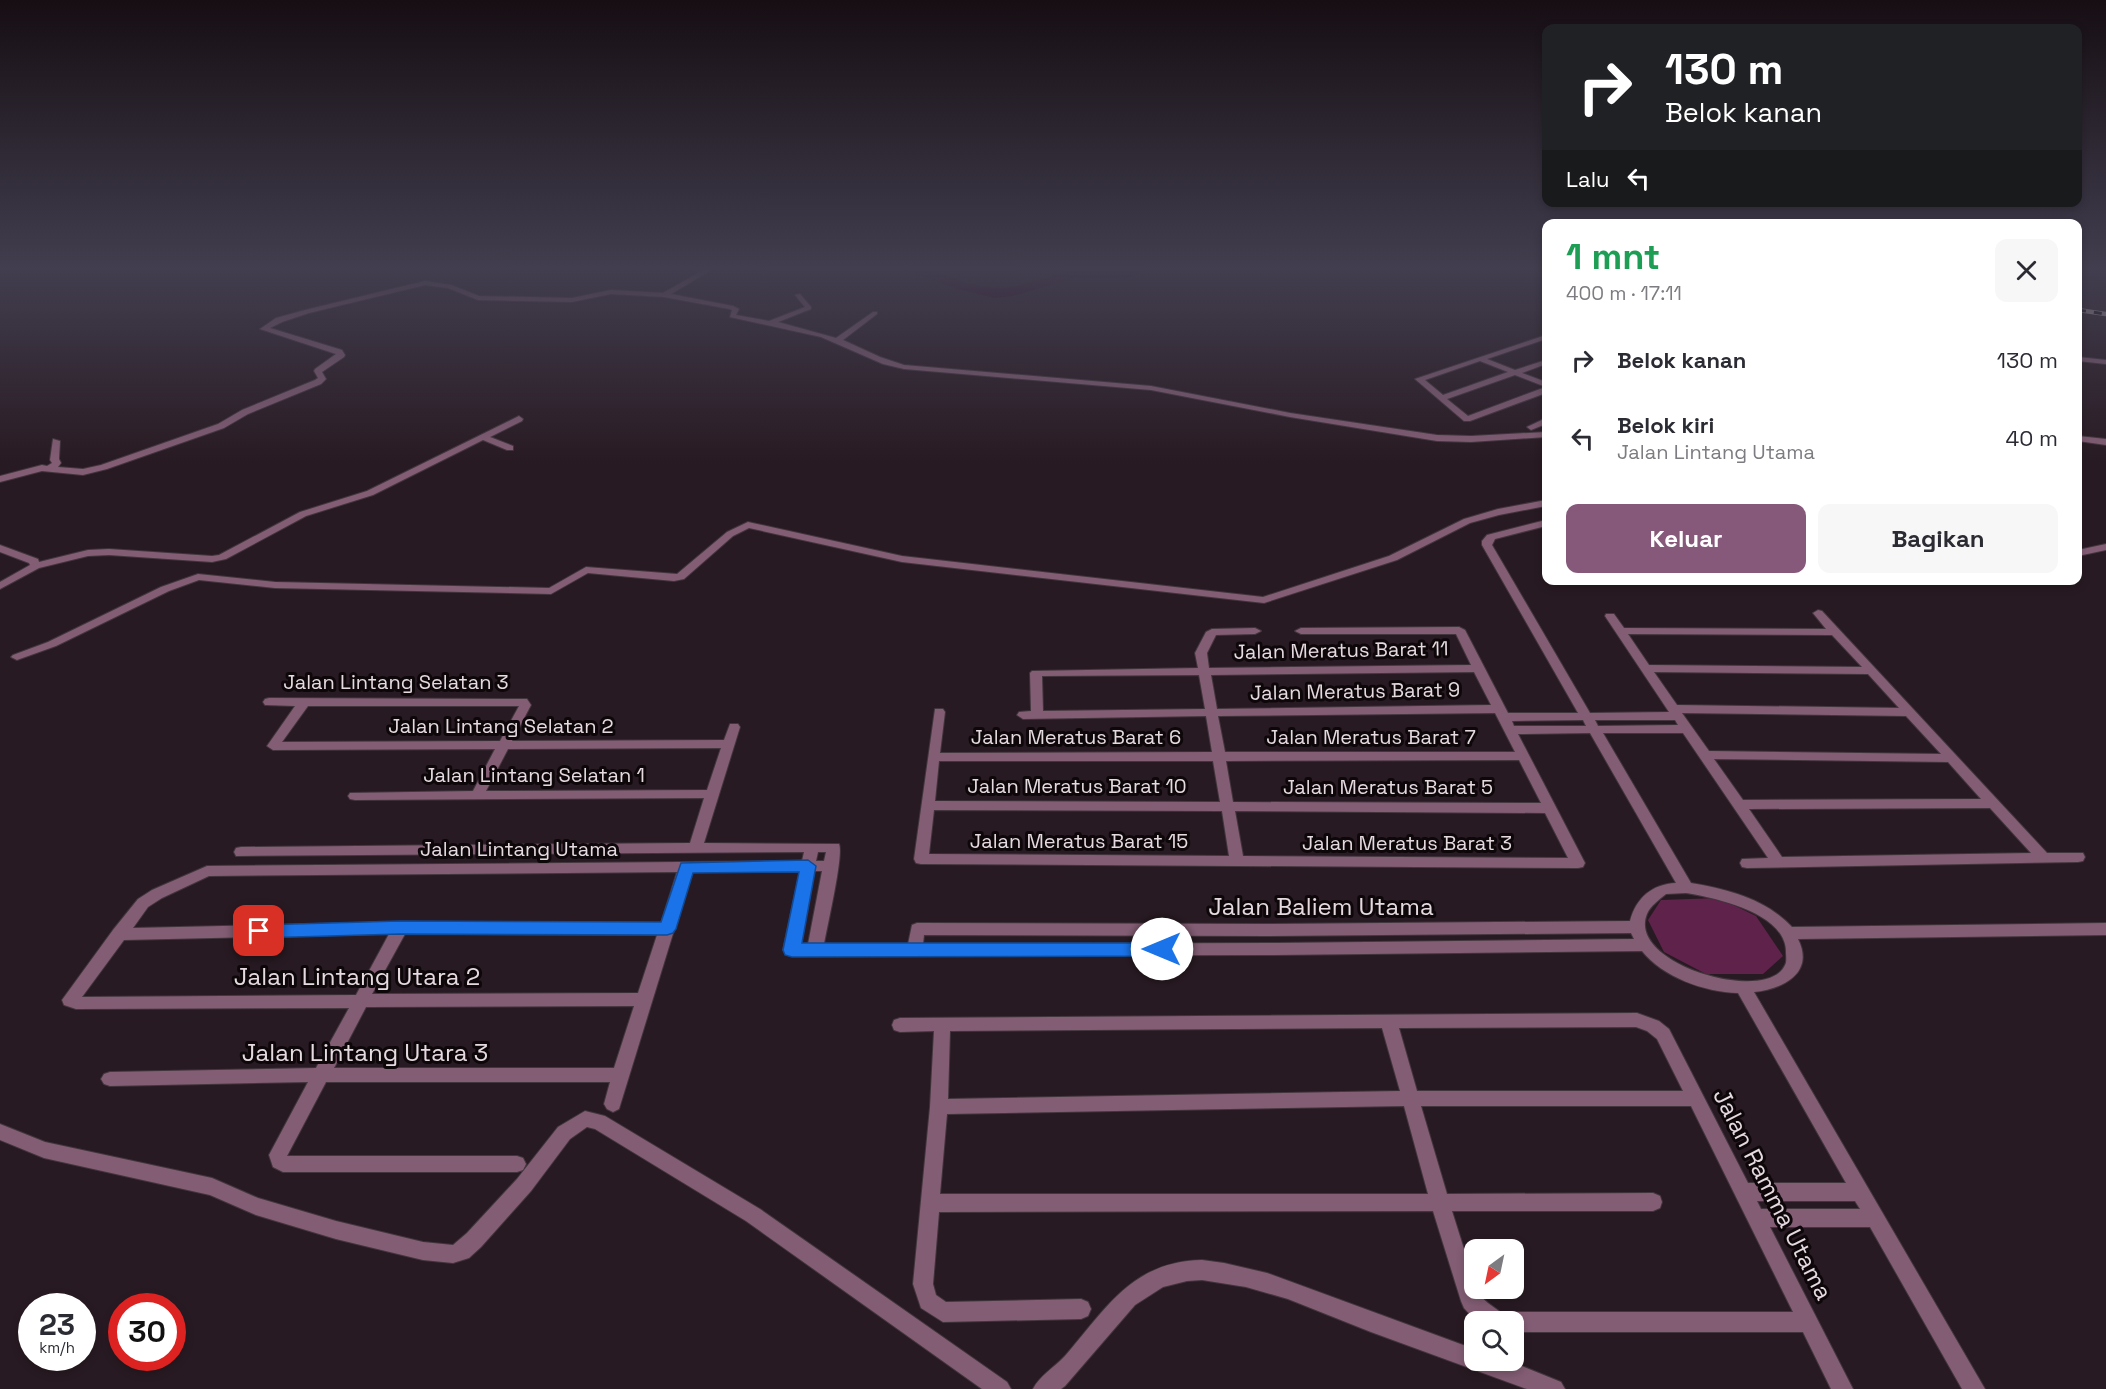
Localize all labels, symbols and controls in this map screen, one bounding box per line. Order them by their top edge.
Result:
text: 130 m [1665,43,1783,96]
icon: right [1566,48,1644,126]
text: Belok kanan [1665,95,1822,130]
icon: left [1622,162,1655,195]
text: Lalu [1566,165,1610,193]
text: 1 mnt [1566,234,1660,280]
button: close [1995,239,2058,302]
text: 400 m · 17:11 [1566,280,1682,306]
icon: right [1566,344,1599,377]
text: Belok kanan [1617,346,1746,374]
text: 130 m [1997,346,2058,374]
text: Belok kiri [1617,411,1714,439]
icon: left [1566,422,1599,455]
text: 40 m [2006,424,2058,452]
text: Jalan Lintang Utama [1617,439,1815,465]
button: Keluar [1566,504,1806,573]
button: Bagikan [1818,504,2058,573]
street label: Jalan Meratus Barat 11 [1233,635,1449,665]
street label: Jalan Lintang Selatan 3 [283,669,509,695]
street label: Jalan Meratus Barat 9 [1250,676,1460,706]
street label: Jalan Lintang Selatan 2 [388,713,614,739]
street label: Jalan Meratus Barat 6 [971,724,1181,750]
street label: Jalan Meratus Barat 7 [1266,724,1476,750]
street label: Jalan Lintang Selatan 1 [423,762,645,788]
street label: Jalan Meratus Barat 10 [967,773,1187,799]
street label: Jalan Meratus Barat 5 [1283,774,1493,800]
street label: Jalan Meratus Barat 15 [970,828,1188,854]
street label: Jalan Meratus Barat 3 [1302,830,1512,856]
street label: Jalan Lintang Utama [420,836,618,862]
street label: Jalan Baliem Utama [1208,891,1434,922]
pin [233,905,284,956]
icon: arrive [242,914,275,947]
position arrow [1130,917,1194,981]
street label: Jalan Lintang Utara 2 [234,961,480,992]
street label: Jalan Lintang Utara 3 [242,1037,488,1068]
street label: Jalan Ramma Utama [1706,1083,1840,1305]
north arrow [1464,1239,1524,1299]
map controls [1464,1239,1524,1371]
speed limit sign: 30 [108,1293,186,1371]
text: 23 [39,1305,75,1344]
button: search [1464,1311,1524,1371]
text: km/h [39,1338,75,1357]

